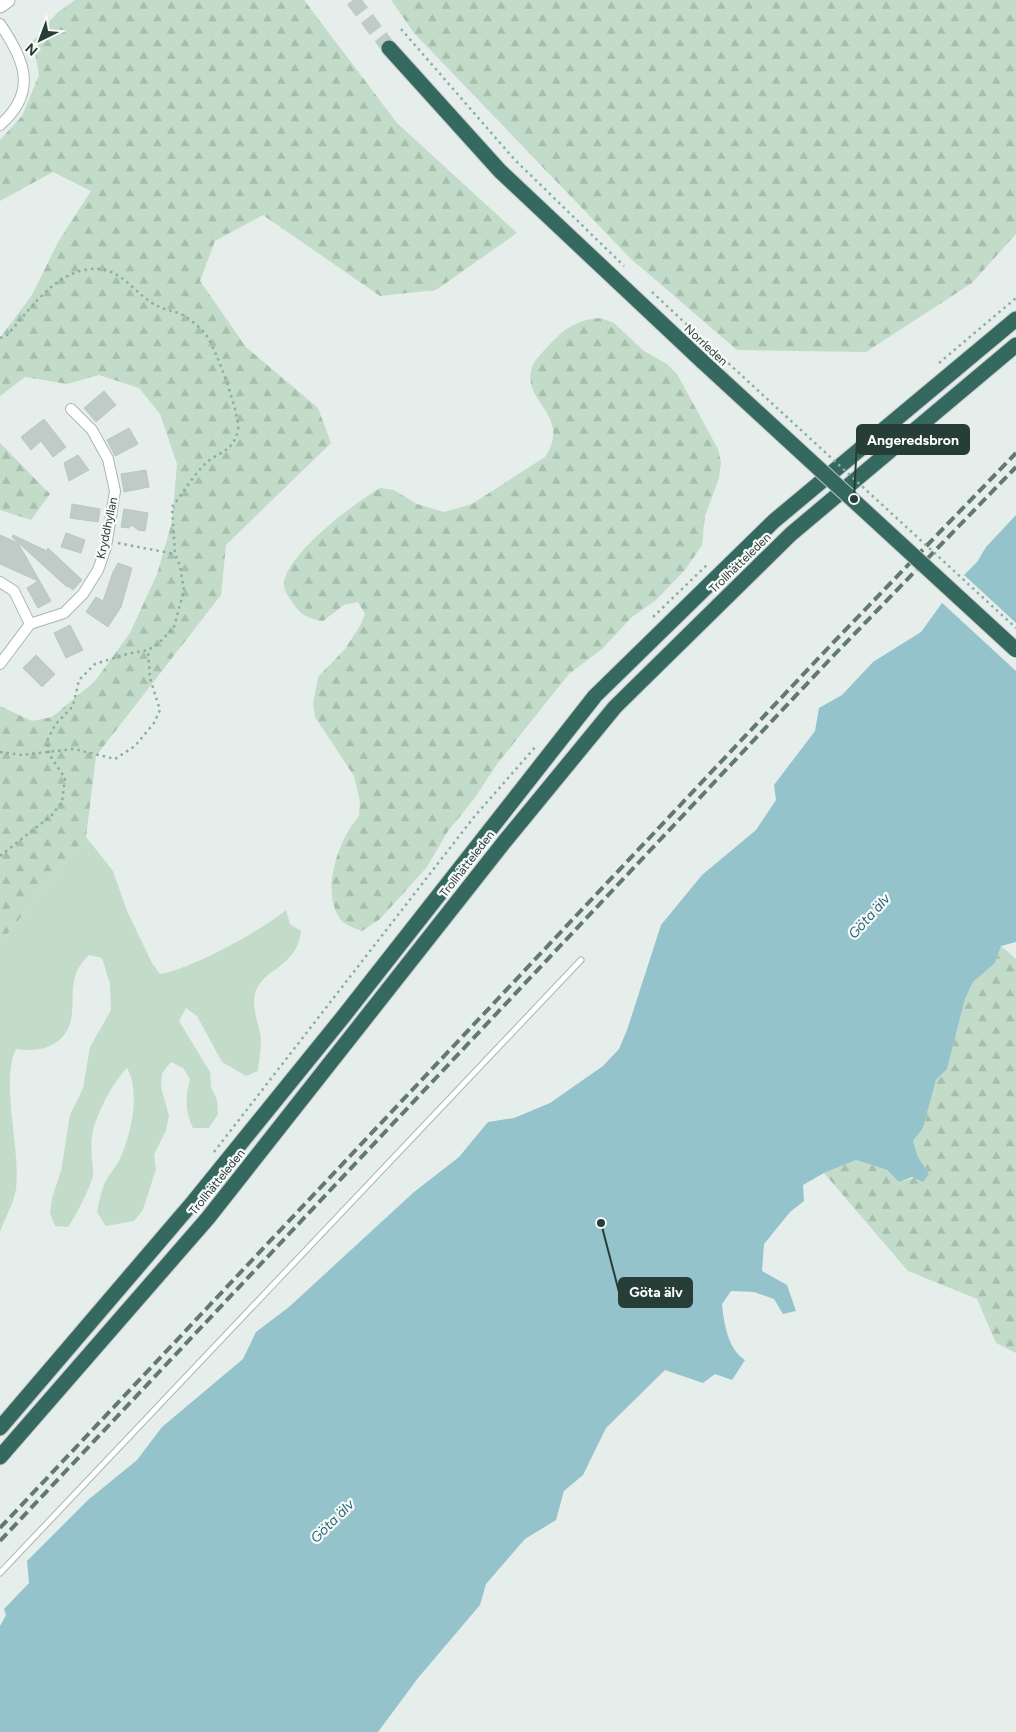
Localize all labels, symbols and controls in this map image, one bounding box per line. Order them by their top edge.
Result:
north arrow [15,15,65,65]
text: N [22,39,41,59]
street label: Norrleden [682,322,731,369]
callout: Angeredsbron [857,425,969,454]
text: Angeredsbron [867,432,959,449]
street label: Kryddhyllan [94,496,120,560]
street label: Trollhätteleden [706,530,774,596]
street label: Trollhätteleden [437,828,497,900]
water label: Göta älv [845,890,894,942]
street label: Trollhätteleden [186,1146,248,1218]
callout: Göta älv [619,1278,692,1307]
text: Göta älv [629,1284,683,1301]
water label: Göta älv [307,1496,358,1547]

